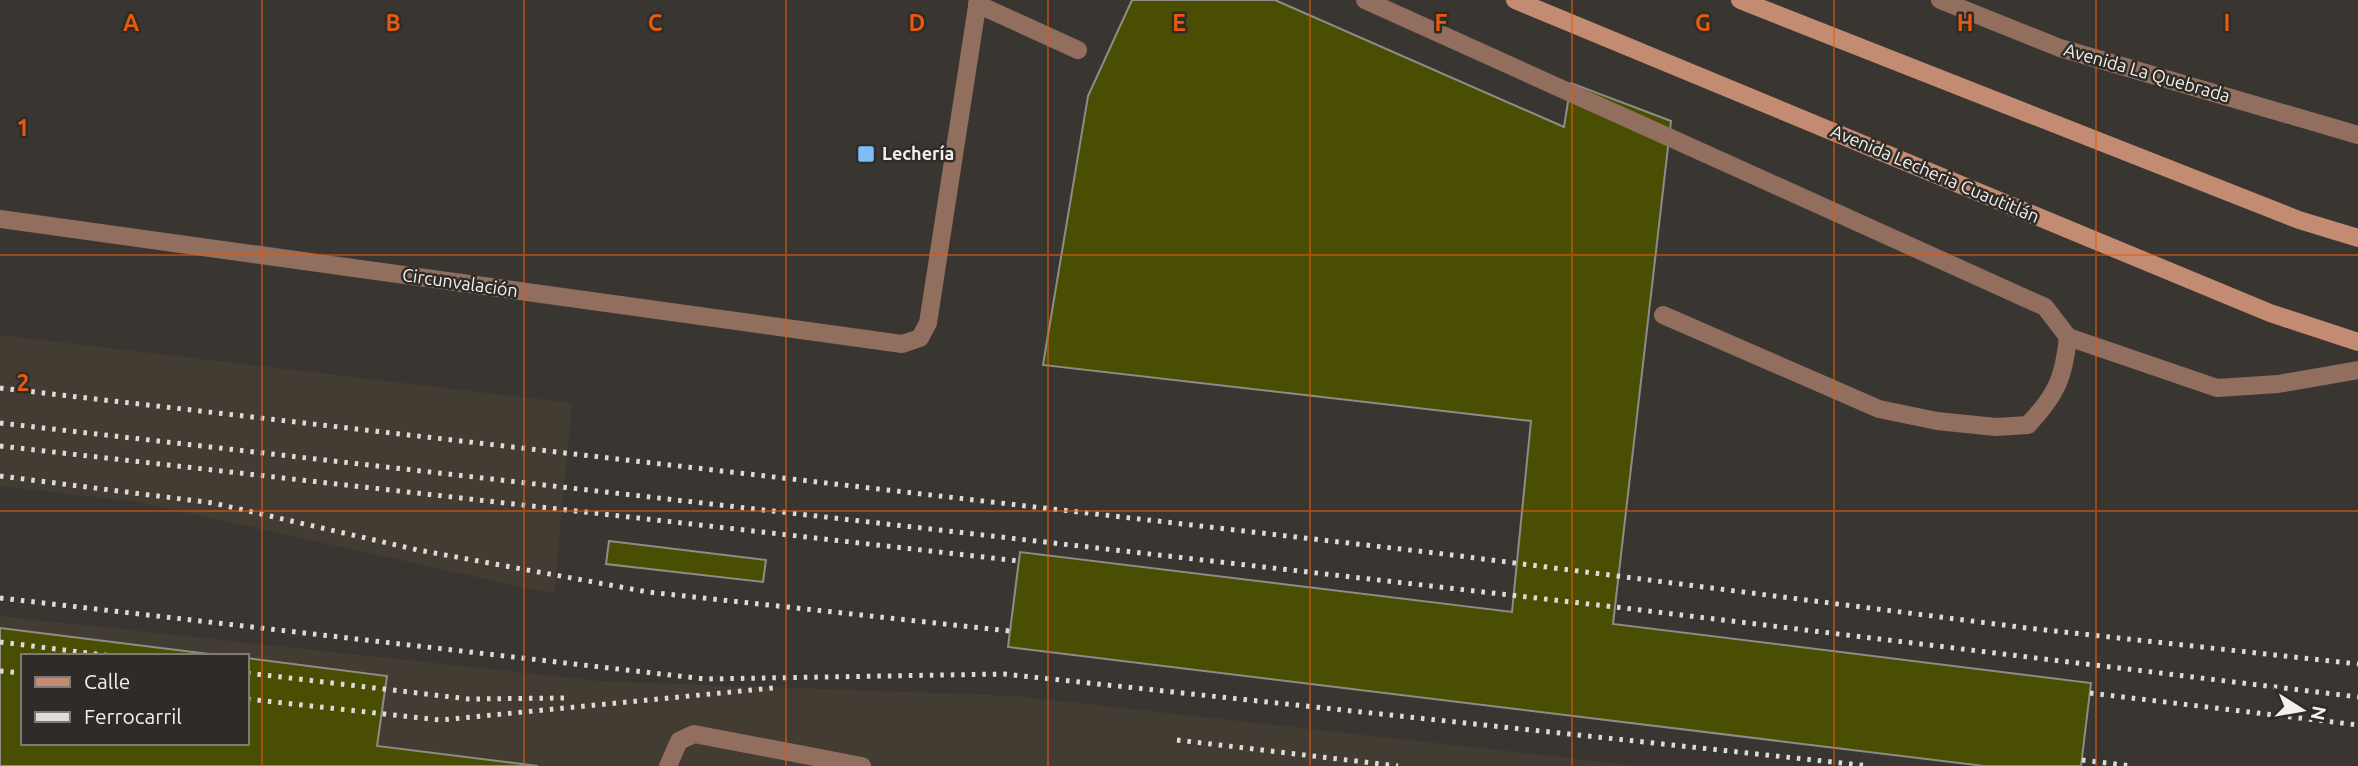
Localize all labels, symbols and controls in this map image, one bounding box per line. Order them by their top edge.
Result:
text: A [123,10,139,35]
text: B [385,10,401,35]
text: C [648,10,663,35]
text: D [909,10,925,35]
text: E [1172,10,1186,35]
text: F [1435,10,1448,35]
text: G [1695,10,1711,35]
text: H [1957,10,1973,35]
text: I [2224,10,2230,35]
street label: Avenida La Quebrada [2062,39,2233,106]
text: 1 [17,115,29,140]
street label: Avenida Lecheria Cuautitlán [1828,120,2043,226]
place label: Lechería [882,143,954,163]
marker: Lechería [856,144,876,164]
street label: Circunvalación [401,264,519,300]
text: 2 [17,370,29,395]
legend [21,654,248,745]
text: Calle [84,669,130,693]
north arrow [2267,675,2337,745]
text: Ferrocarril [84,704,182,728]
text: N [2307,704,2331,722]

